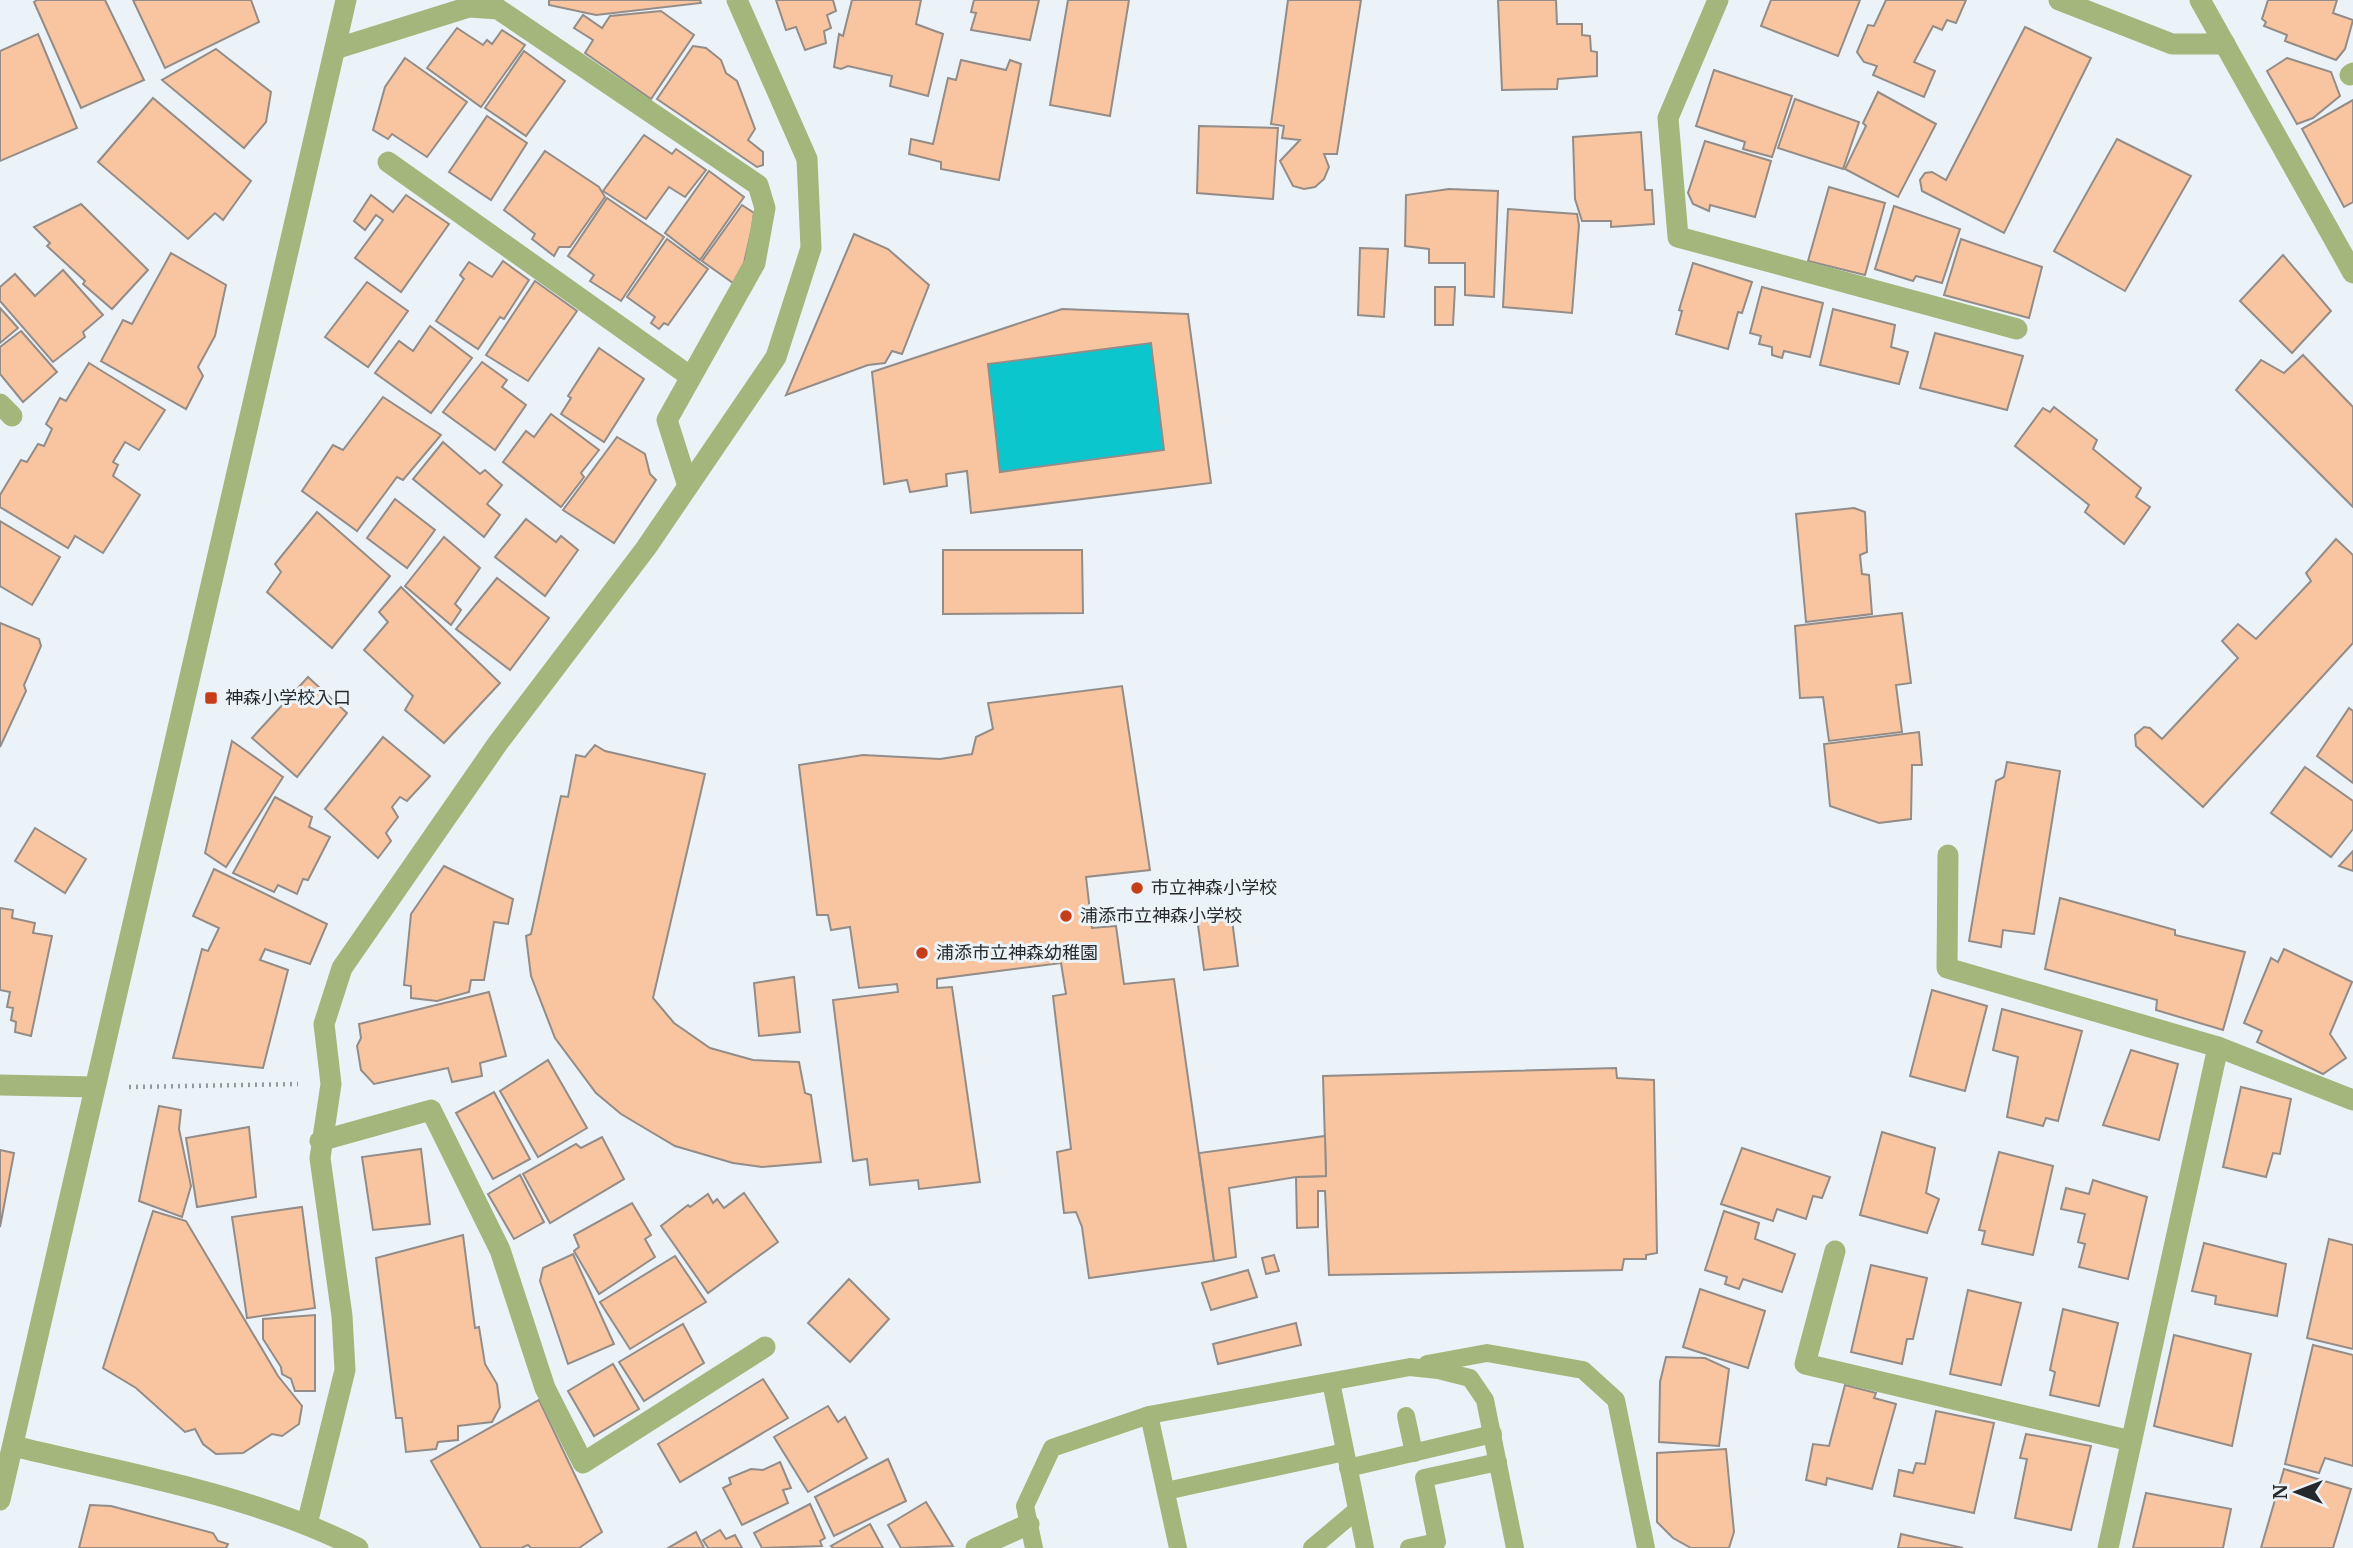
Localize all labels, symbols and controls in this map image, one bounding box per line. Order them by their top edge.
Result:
place label: 神森小学校入口 [225,686,351,709]
marker: 神森小学校入口 [203,690,219,706]
place label: 市立神森小学校 [1151,876,1277,899]
marker: 市立神森小学校 [1129,880,1145,896]
place label: 浦添市立神森小学校 [1080,904,1242,927]
marker: 浦添市立神森小学校 [1058,908,1074,924]
place label: 浦添市立神森幼稚園 [936,941,1098,964]
marker: 浦添市立神森幼稚園 [914,945,930,961]
north arrow [2262,1457,2332,1527]
text: N [2268,1484,2292,1500]

